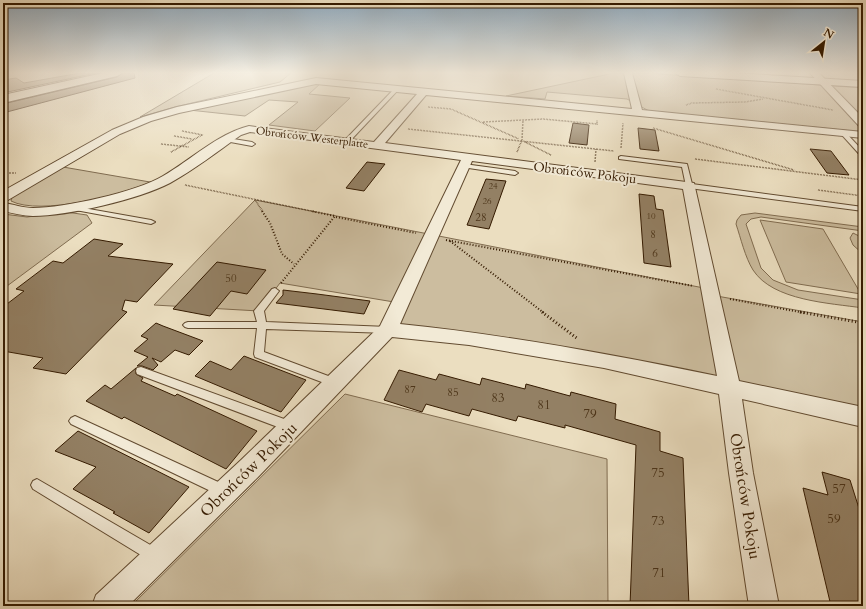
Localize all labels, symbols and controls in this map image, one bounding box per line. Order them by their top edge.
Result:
north arrow [804,22,844,62]
text: N [821,25,837,43]
street label: Obrońców Westerplatte [255,123,369,152]
street label: Obrońców Pokoju [532,158,637,188]
house number: 24 [488,180,498,192]
house number: 26 [482,195,492,207]
house number: 28 [475,210,487,225]
house number: 10 [646,210,656,222]
house number: 8 [650,227,656,242]
house number: 6 [652,246,658,261]
house number: 50 [225,271,237,286]
house number: 87 [404,382,416,397]
house number: 85 [447,385,459,400]
house number: 83 [491,389,505,407]
house number: 81 [537,396,551,414]
house number: 79 [583,405,597,423]
street label: Obrońców Pokoju [195,417,302,522]
street label: Obrońców Pokoju [724,431,766,561]
house number: 75 [651,464,665,482]
house number: 57 [832,480,846,498]
house number: 59 [827,510,841,528]
house number: 73 [651,512,665,530]
house number: 71 [652,564,666,582]

